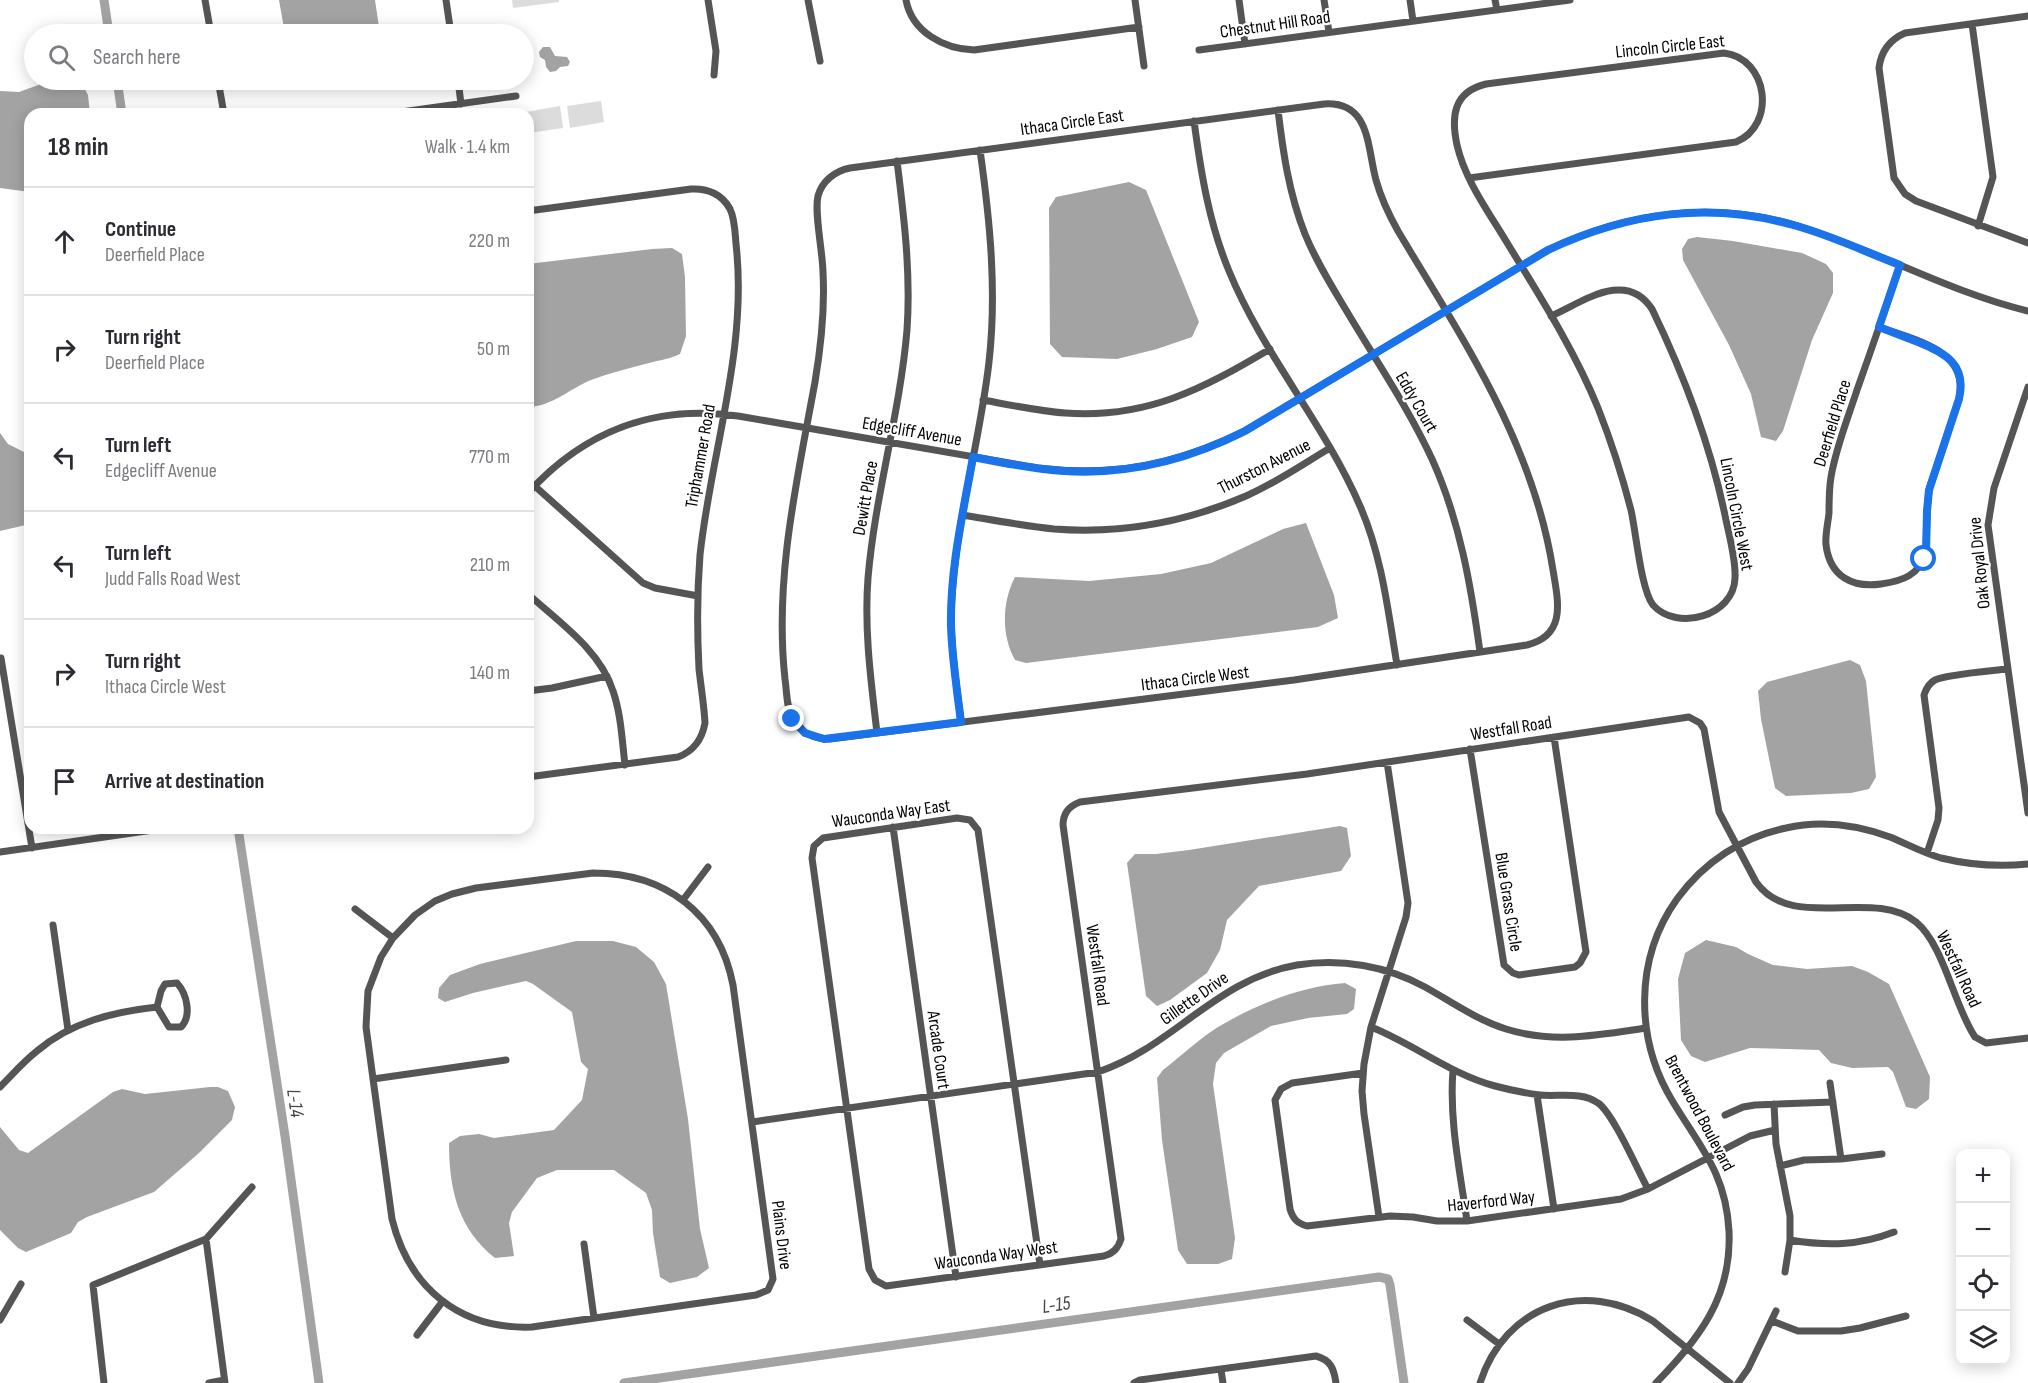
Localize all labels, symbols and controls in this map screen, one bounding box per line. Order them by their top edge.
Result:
street label: Chestnut Hill Road [1219,6,1332,43]
search box [24,24,534,90]
street label: Lincoln Circle East [1614,30,1726,63]
icon: search [45,41,78,74]
text: Search here [93,44,180,71]
street label: Ithaca Circle East [1019,105,1126,140]
text: 18 min [48,132,109,163]
text: Walk · 1.4 km [425,135,510,159]
text: Continue [105,216,176,243]
icon: ahead [48,225,81,258]
text: 220 m [469,229,510,253]
text: Deerfield Place [105,243,205,267]
text: Turn right [105,324,181,351]
icon: right [48,333,81,366]
text: 50 m [477,337,510,361]
text: Deerfield Place [105,351,205,375]
street label: Eddy Court [1391,368,1443,437]
street label: Deerfield Place [1809,377,1856,469]
street label: Triphammer Road [681,403,720,510]
street label: Edgecliff Avenue [861,412,963,451]
text: Turn left [105,432,171,459]
street label: Thurston Avenue [1214,434,1314,499]
icon: left [48,441,81,474]
text: 770 m [469,445,510,469]
street label: Lincoln Circle West [1715,456,1758,573]
text: Edgecliff Avenue [105,459,217,483]
street label: Dewitt Place [849,459,882,537]
street label: Oak Royal Drive [1964,516,1995,610]
text: Turn left [105,540,171,567]
route start [1910,545,1936,571]
icon: left [48,549,81,582]
text: 210 m [470,553,510,577]
text: Judd Falls Road West [105,567,241,591]
text: Turn right [105,648,181,675]
icon: right [48,657,81,690]
text: 140 m [470,661,510,685]
street label: Ithaca Circle West [1140,661,1251,696]
text: Ithaca Circle West [105,675,226,699]
route end [778,705,804,731]
street label: Westfall Road [1469,712,1553,745]
icon: arrive [48,765,81,798]
text: Arrive at destination [105,768,264,795]
street label: Wauconda Way East [831,795,952,832]
street label: Blue Grass Circle [1490,851,1527,953]
street label: Westfall Road [1081,923,1114,1007]
street label: Westfall Road [1932,928,1985,1011]
street label: Gillette Drive [1156,967,1232,1030]
street label: Arcade Court [922,1009,954,1091]
street label: Brentwood Boulevard [1660,1052,1739,1175]
water label: L-14 [281,1087,309,1119]
map controls [1956,1149,2010,1365]
button: + [1956,1149,2010,1203]
street label: Haverford Way [1446,1186,1536,1217]
street label: Plains Drive [767,1199,796,1271]
button: − [1956,1203,2010,1257]
street label: Wauconda Way West [933,1236,1059,1275]
button: locate [1956,1257,2010,1311]
water label: L-15 [1040,1291,1073,1319]
button: layers [1956,1311,2010,1365]

